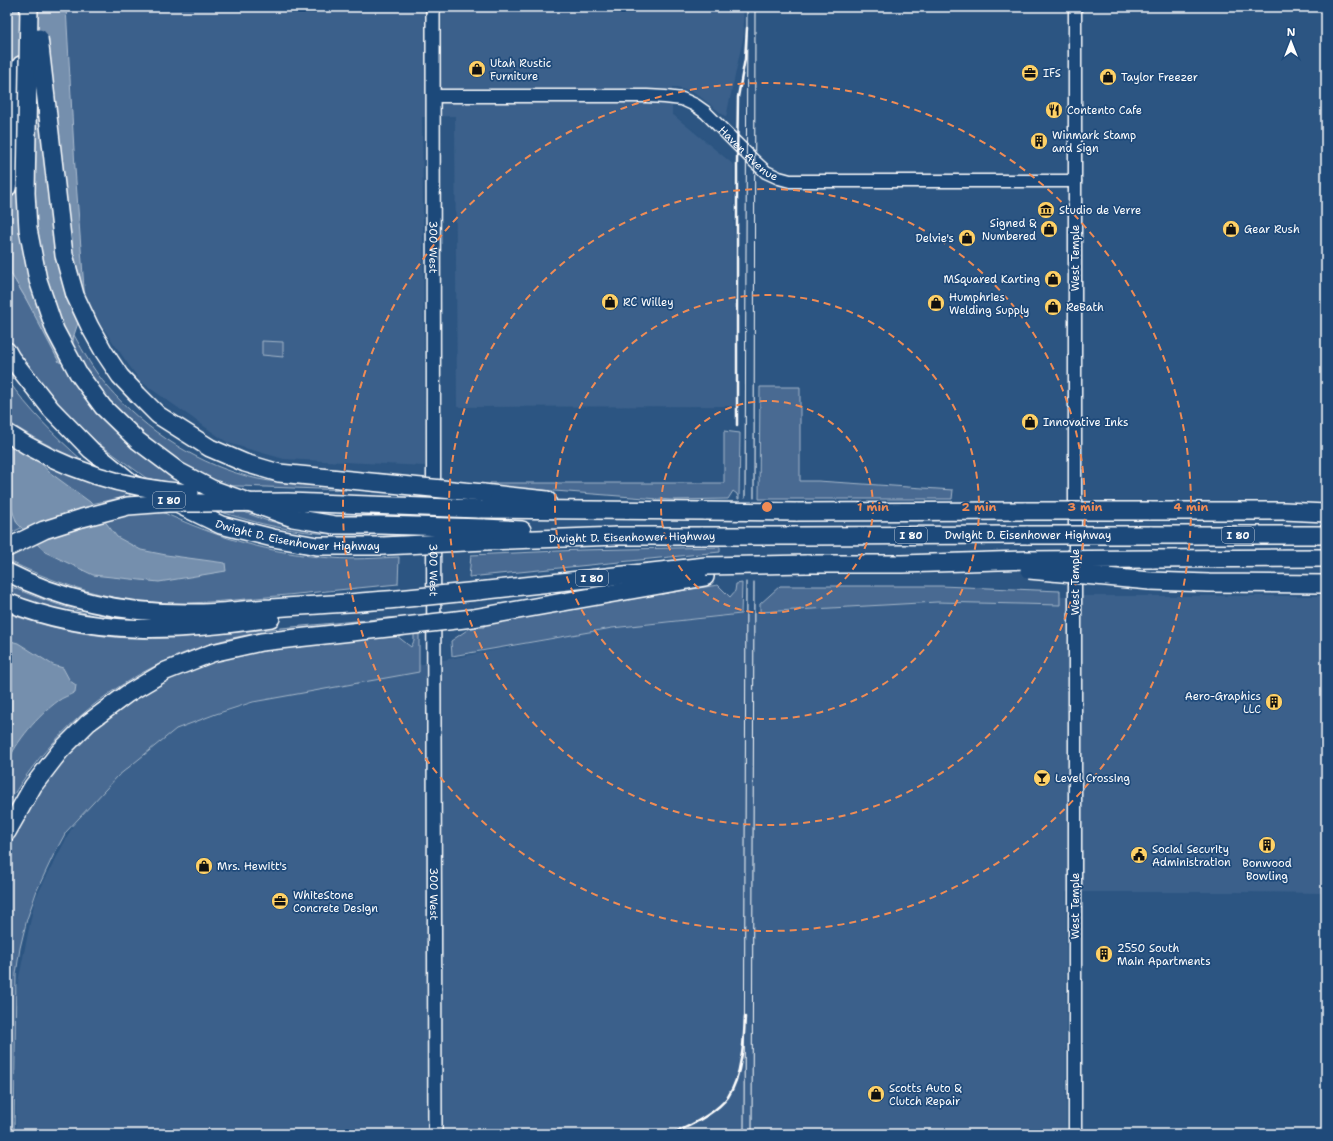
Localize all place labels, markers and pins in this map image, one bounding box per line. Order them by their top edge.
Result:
place label: Utah Rustic Furniture [490,56,552,84]
shop icon: Utah Rustic Furniture [467,59,487,79]
office icon: IFS [1020,63,1040,83]
place label: IFS [1043,66,1061,81]
shop icon: Taylor Freezer [1098,67,1118,87]
place label: Taylor Freezer [1121,70,1198,85]
restaurant icon: Contento Cafe [1044,100,1064,120]
place label: Contento Cafe [1067,103,1142,118]
place label: Winmark Stamp and Sign [1052,128,1136,156]
building icon: Winmark Stamp and Sign [1029,131,1049,151]
museum icon: Studio de Verre [1036,200,1056,220]
place label: Studio de Verre [1059,203,1141,218]
place label: Signed & Numbered [982,216,1036,244]
shop icon: Signed & Numbered [1039,219,1059,239]
shop icon: Gear Rush [1221,219,1241,239]
place label: Gear Rush [1244,222,1300,237]
shop icon: Delvie's [957,228,977,248]
place label: Delvie's [916,231,954,246]
shop icon: MSquared Karting [1043,269,1063,289]
place label: MSquared Karting [943,272,1040,287]
place label: Humphries Welding Supply [949,290,1029,318]
shop icon: RC Willey [600,292,620,312]
shop icon: Humphries Welding Supply [926,293,946,313]
place label: RC Willey [623,295,674,310]
shop icon: ReBath [1043,297,1063,317]
place label: ReBath [1066,300,1104,315]
shop icon: Innovative Inks [1020,412,1040,432]
place label: Innovative Inks [1043,415,1129,430]
centre of rings [760,500,774,514]
place label: Aero-Graphics LLC [1185,689,1261,717]
building icon: Aero-Graphics LLC [1264,692,1284,712]
bar icon: Level Crossing [1032,768,1052,788]
place label: Level Crossing [1055,771,1130,786]
building icon: Bonwood Bowling [1257,835,1277,855]
place label: Social Security Administration [1152,842,1231,870]
public building icon: Social Security Administration [1129,845,1149,865]
shop icon: Mrs. Hewitt's [194,856,214,876]
place label: Bonwood Bowling [1242,856,1292,884]
place label: Mrs. Hewitt's [217,859,287,874]
place label: WhiteStone Concrete Design [293,888,378,916]
office icon: WhiteStone Concrete Design [270,891,290,911]
place label: 2550 South Main Apartments [1117,941,1211,969]
building icon: 2550 South Main Apartments [1094,944,1114,964]
place label: Scotts Auto & Clutch Repair [889,1081,962,1109]
shop icon: Scotts Auto & Clutch Repair [866,1084,886,1104]

